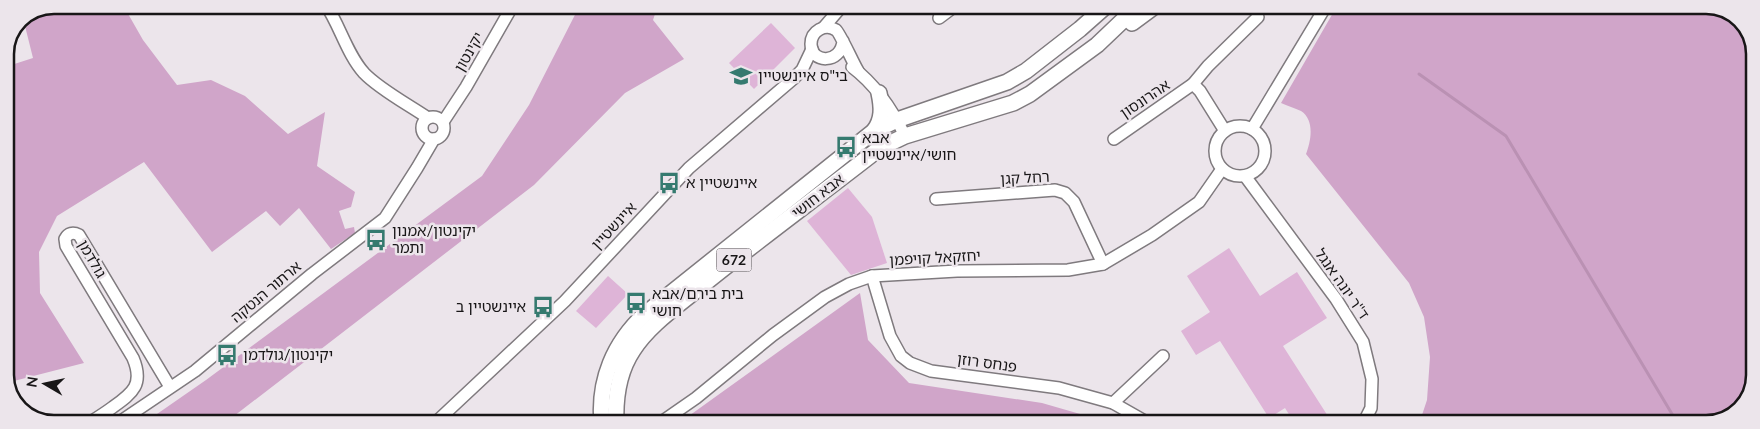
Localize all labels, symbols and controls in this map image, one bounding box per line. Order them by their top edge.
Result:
street label: יקינטון [450,29,487,74]
school or university icon: בי"ס איינשטיין [728,63,754,89]
place label: בי"ס איינשטיין [758,66,848,84]
street label: אהרונסון [1116,75,1173,121]
place label: אבא חושי/איינשטיין [862,128,957,163]
bus stop icon: אבא חושי/איינשטיין [833,134,859,160]
street label: רחל קגן [1000,167,1050,187]
street label: אבא חושי [788,169,847,221]
bus stop icon: איינשטיין א [656,170,682,196]
place label: איינשטיין א [686,173,757,191]
street label: איינשטיין [587,198,640,253]
place label: יקינטון/אמנון ותמר [392,221,476,256]
bus stop icon: יקינטון/אמנון ותמר [363,227,389,253]
street label: גולדמן [75,236,111,281]
street label: ד''ר יונה אנגל [1312,245,1374,322]
street label: יחזקאל קויפמן [889,246,981,268]
road number: 672 [716,248,752,272]
street label: ארתור הנטקה [227,257,304,326]
place label: בית בירם/אבא חושי [652,284,744,319]
bus stop icon: בית בירם/אבא חושי [623,290,649,316]
bus stop icon: איינשטיין ב [530,294,556,320]
place label: איינשטיין ב [456,297,526,315]
bus stop icon: יקינטון/גולדמן [214,342,240,368]
place label: יקינטון/גולדמן [243,345,333,363]
street label: פנחס רוזן [956,349,1018,375]
north arrow [20,359,70,409]
text: N [22,375,41,389]

